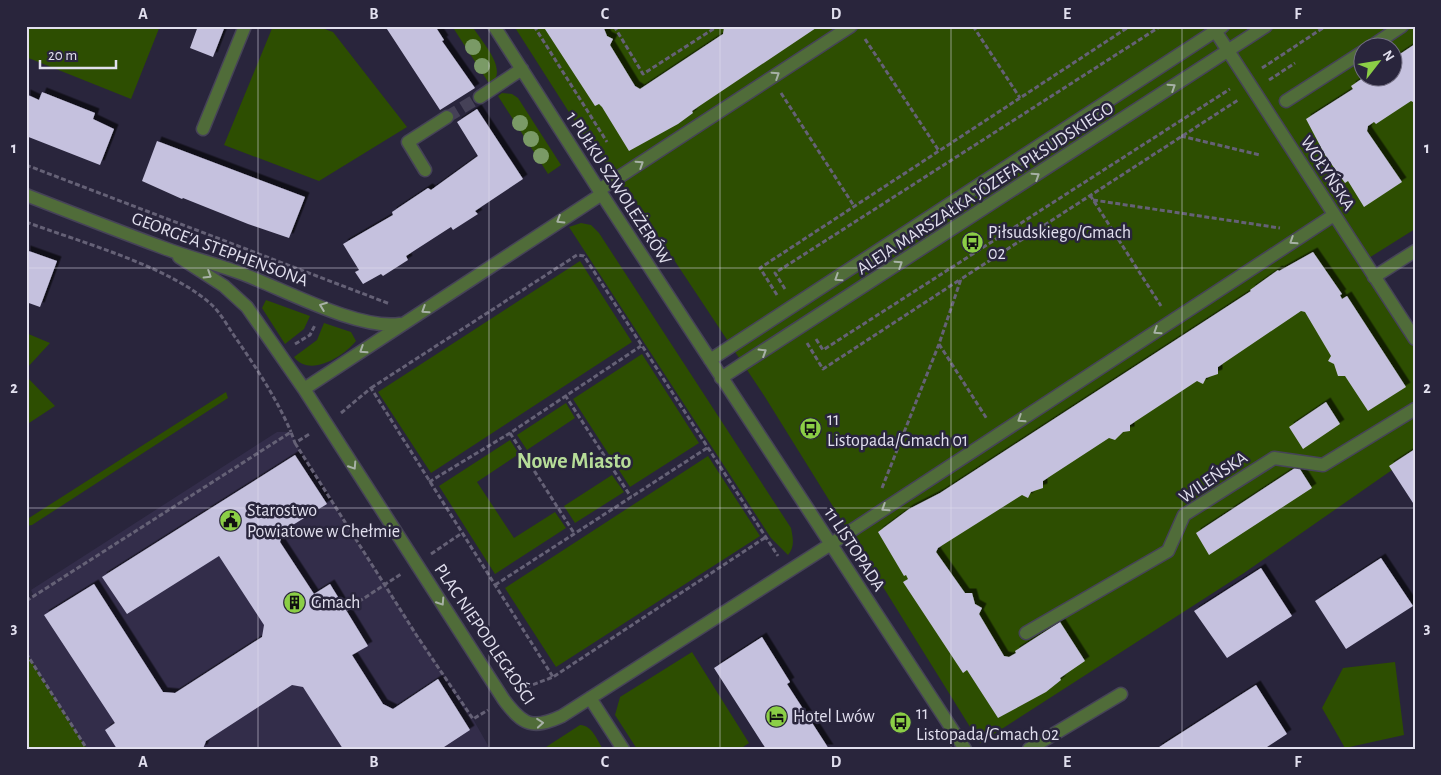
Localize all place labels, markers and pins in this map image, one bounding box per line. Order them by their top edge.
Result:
place label: Piłsudskiego/Gmach 02 [988,224,1131,263]
bus stop icon: Piłsudskiego/Gmach 02 [960,230,984,254]
place label: 11 Listopada/Gmach 01 [827,411,968,450]
bus stop icon: 11 Listopada/Gmach 01 [799,417,823,441]
place label: Starostwo Powiatowe w Chełmie [247,502,400,541]
public building icon: Starostwo Powiatowe w Chełmie [219,508,243,532]
building icon: Gmach [283,590,307,614]
place label: Gmach [311,594,360,612]
hotel icon: Hotel Lwów [765,704,789,728]
place label: 11 Listopada/Gmach 02 [916,705,1059,744]
place label: Hotel Lwów [793,708,875,726]
bus stop icon: 11 Listopada/Gmach 02 [888,711,912,735]

